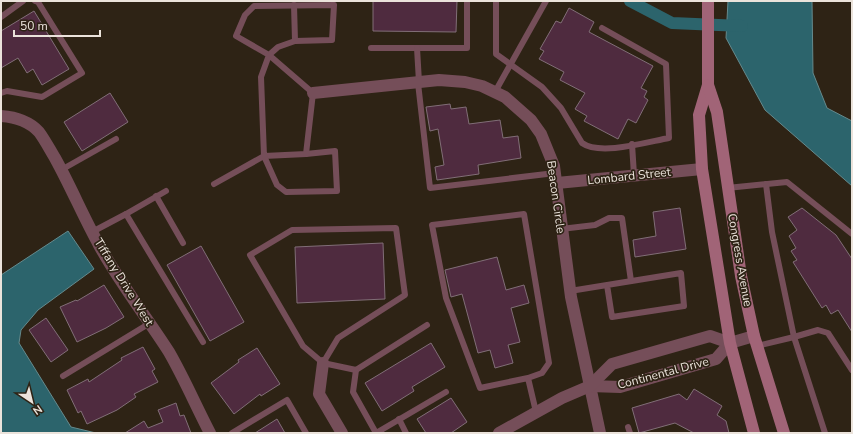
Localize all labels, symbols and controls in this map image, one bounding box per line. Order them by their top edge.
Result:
scale bar [14,12,100,38]
text: 50 m [20,18,48,34]
street label: Beacon Circle [543,160,569,234]
street label: Lombard Street [586,164,672,188]
street label: Congress Avenue [724,212,756,308]
street label: Tiffany Drive West [91,235,158,330]
street label: Continental Drive [616,353,710,393]
north arrow [12,382,52,422]
text: N [30,401,45,418]

